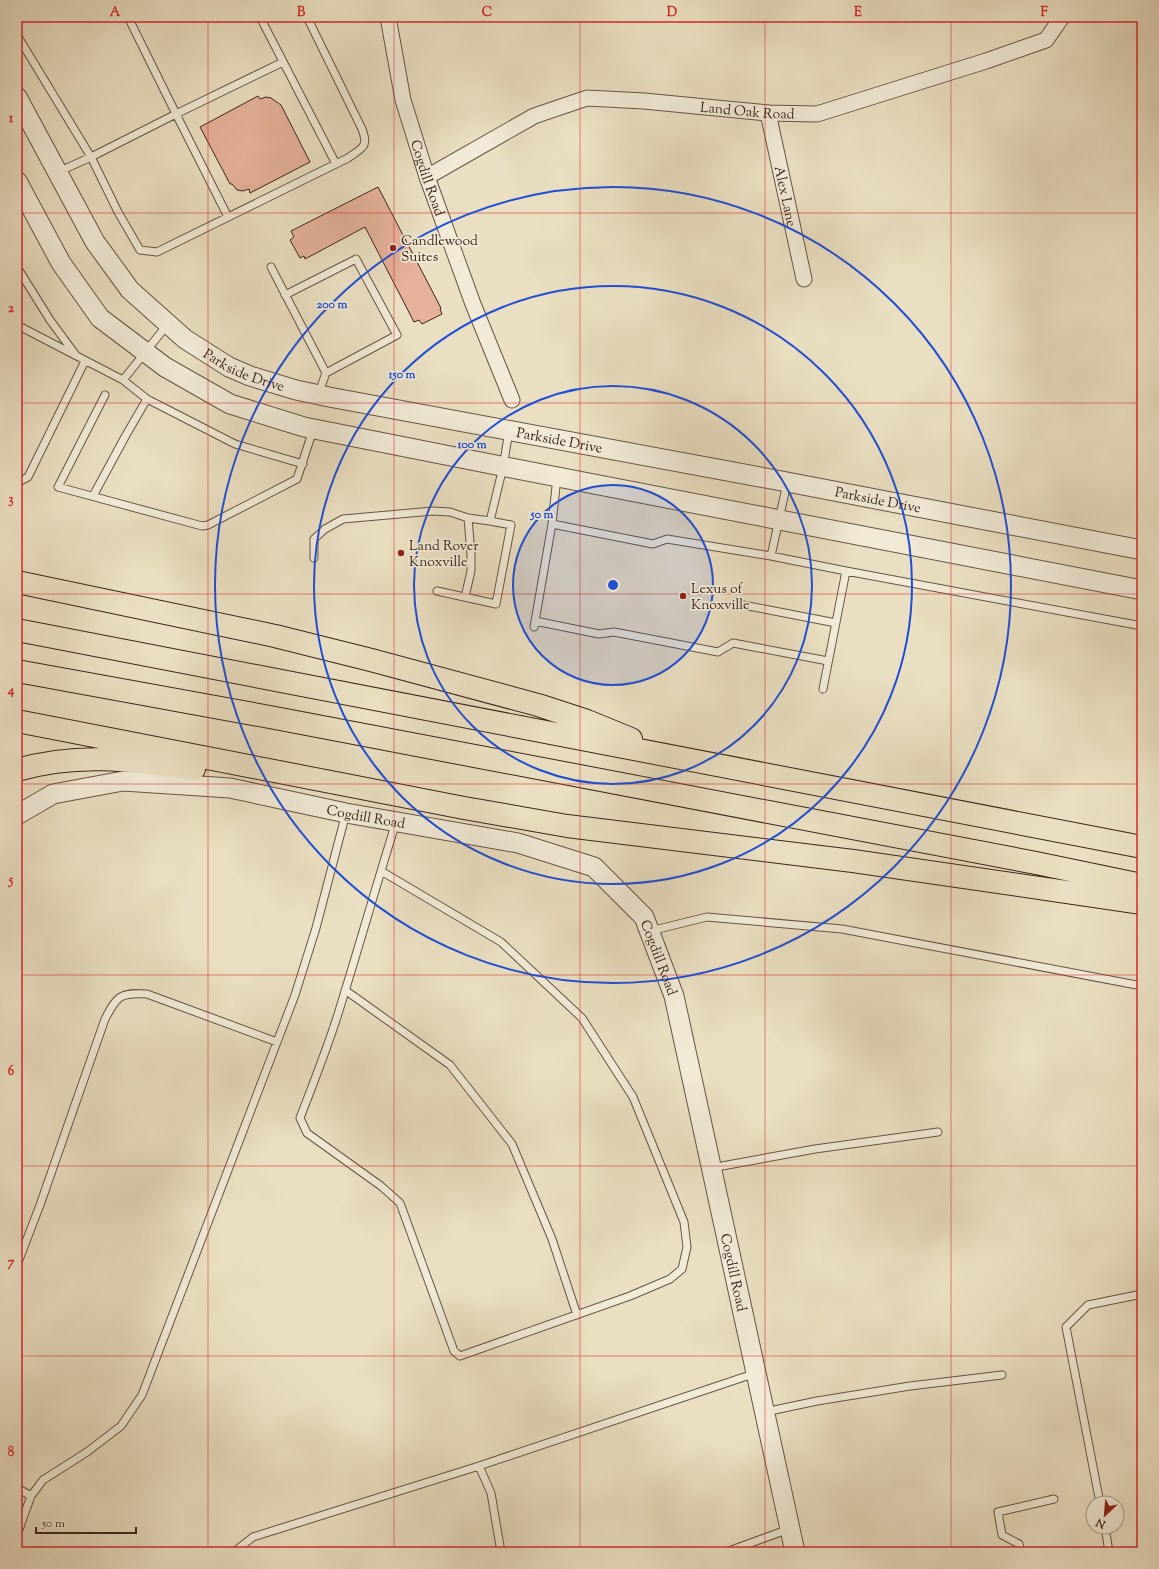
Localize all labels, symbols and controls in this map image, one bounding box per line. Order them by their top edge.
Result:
text: A [110,4,121,22]
text: B [297,4,306,22]
text: C [482,4,492,22]
text: D [667,4,677,22]
text: E [854,4,862,22]
text: F [1040,4,1048,22]
street label: Land Oak Road [699,98,795,126]
text: 1 [9,110,14,128]
street label: Cogdill Road [404,138,448,220]
street label: Alex Lane [768,164,800,229]
place label: Candlewood Suites [401,232,478,268]
marker: Candlewood Suites [388,243,398,253]
text: 200 m [317,296,347,314]
text: 2 [8,300,15,318]
street label: Parkside Drive [199,345,287,398]
text: 150 m [387,366,416,384]
street label: Parkside Drive [514,424,604,460]
text: 100 m [456,436,487,454]
street label: Parkside Drive [833,483,922,519]
text: 3 [8,491,14,509]
text: 50 m [530,506,554,524]
place label: Land Rover Knoxville [409,537,479,573]
marker: Land Rover Knoxville [396,548,406,558]
centre of rings [606,578,620,592]
place label: Lexus of Knoxville [691,580,750,616]
marker: Lexus of Knoxville [678,591,688,601]
text: 4 [7,682,15,700]
street label: Cogdill Road [324,801,407,835]
text: 5 [8,872,14,890]
street label: Cogdill Road [634,917,681,999]
text: 6 [8,1063,15,1081]
street label: Cogdill Road [714,1232,750,1314]
text: 7 [8,1254,15,1272]
text: 8 [8,1444,15,1462]
north arrow [1085,1495,1125,1535]
scale bar [36,1509,136,1535]
text: N [1093,1514,1109,1533]
text: 50 m [41,1515,65,1533]

